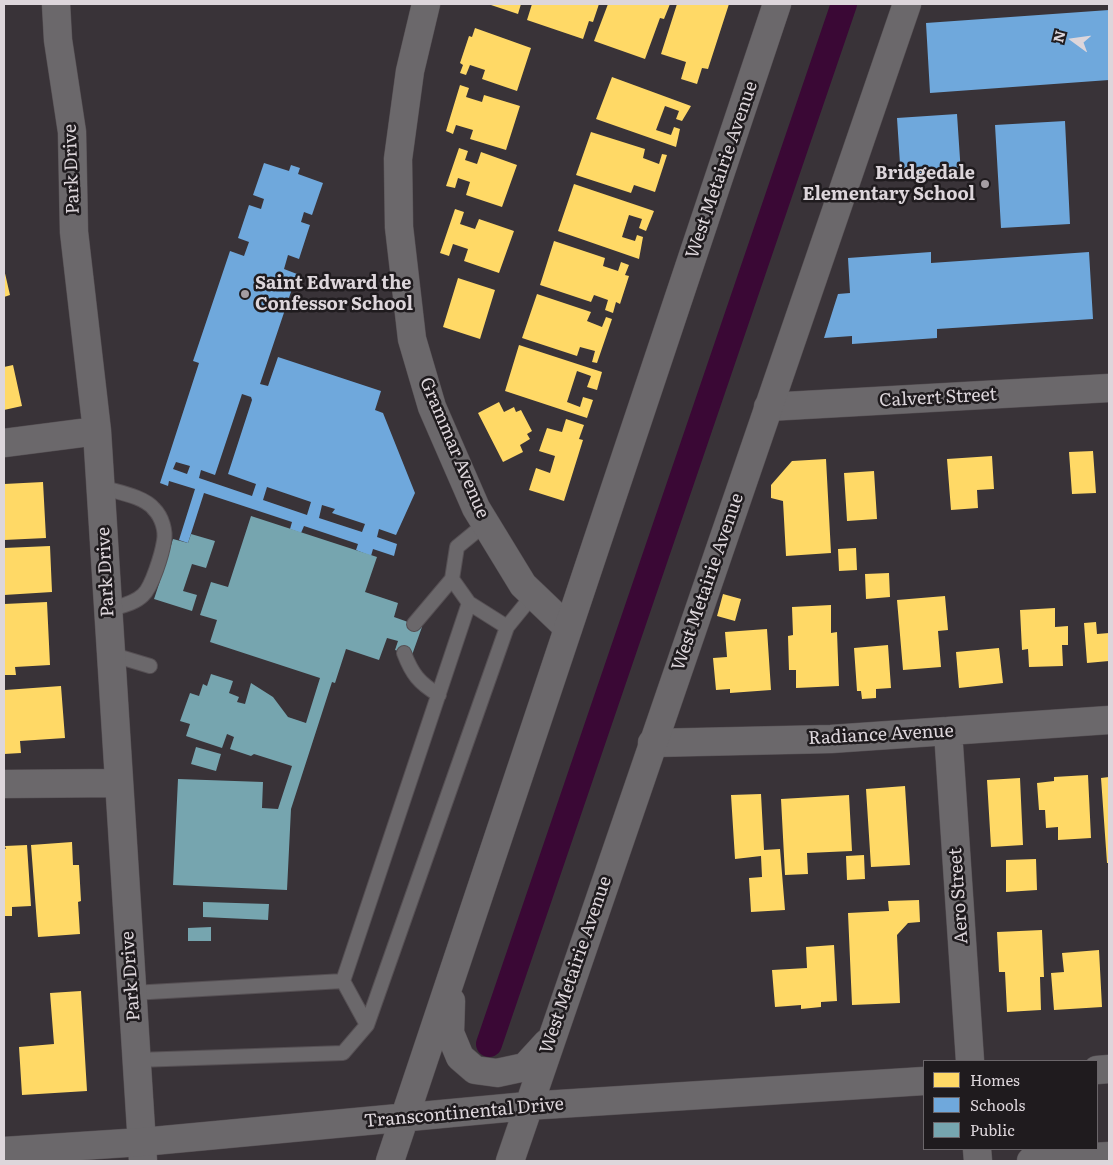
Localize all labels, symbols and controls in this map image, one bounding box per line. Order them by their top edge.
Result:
north arrow [1048,15,1098,65]
text: N [1047,28,1070,44]
street label: West Metairie Avenue [681,78,763,262]
street label: Park Drive [60,123,84,215]
place label: Bridgedale Elementary School [803,163,975,205]
marker: Bridgedale Elementary School [979,178,991,190]
place label: Saint Edward the Confessor School [255,273,413,316]
marker: Saint Edward the Confessor School [239,288,251,300]
street label: Grammar Avenue [415,374,493,522]
street label: Calvert Street [879,384,997,412]
street label: West Metairie Avenue [667,490,749,674]
street label: Park Drive [93,526,119,618]
street label: Radiance Avenue [808,720,954,750]
street label: Aero Street [945,847,973,945]
street label: West Metairie Avenue [535,873,617,1057]
street label: Park Drive [117,930,145,1022]
legend [923,1060,1098,1150]
text: Homes [970,1068,1020,1091]
street label: Transcontinental Drive [363,1093,565,1133]
text: Schools [970,1093,1025,1116]
text: Public [970,1118,1015,1141]

